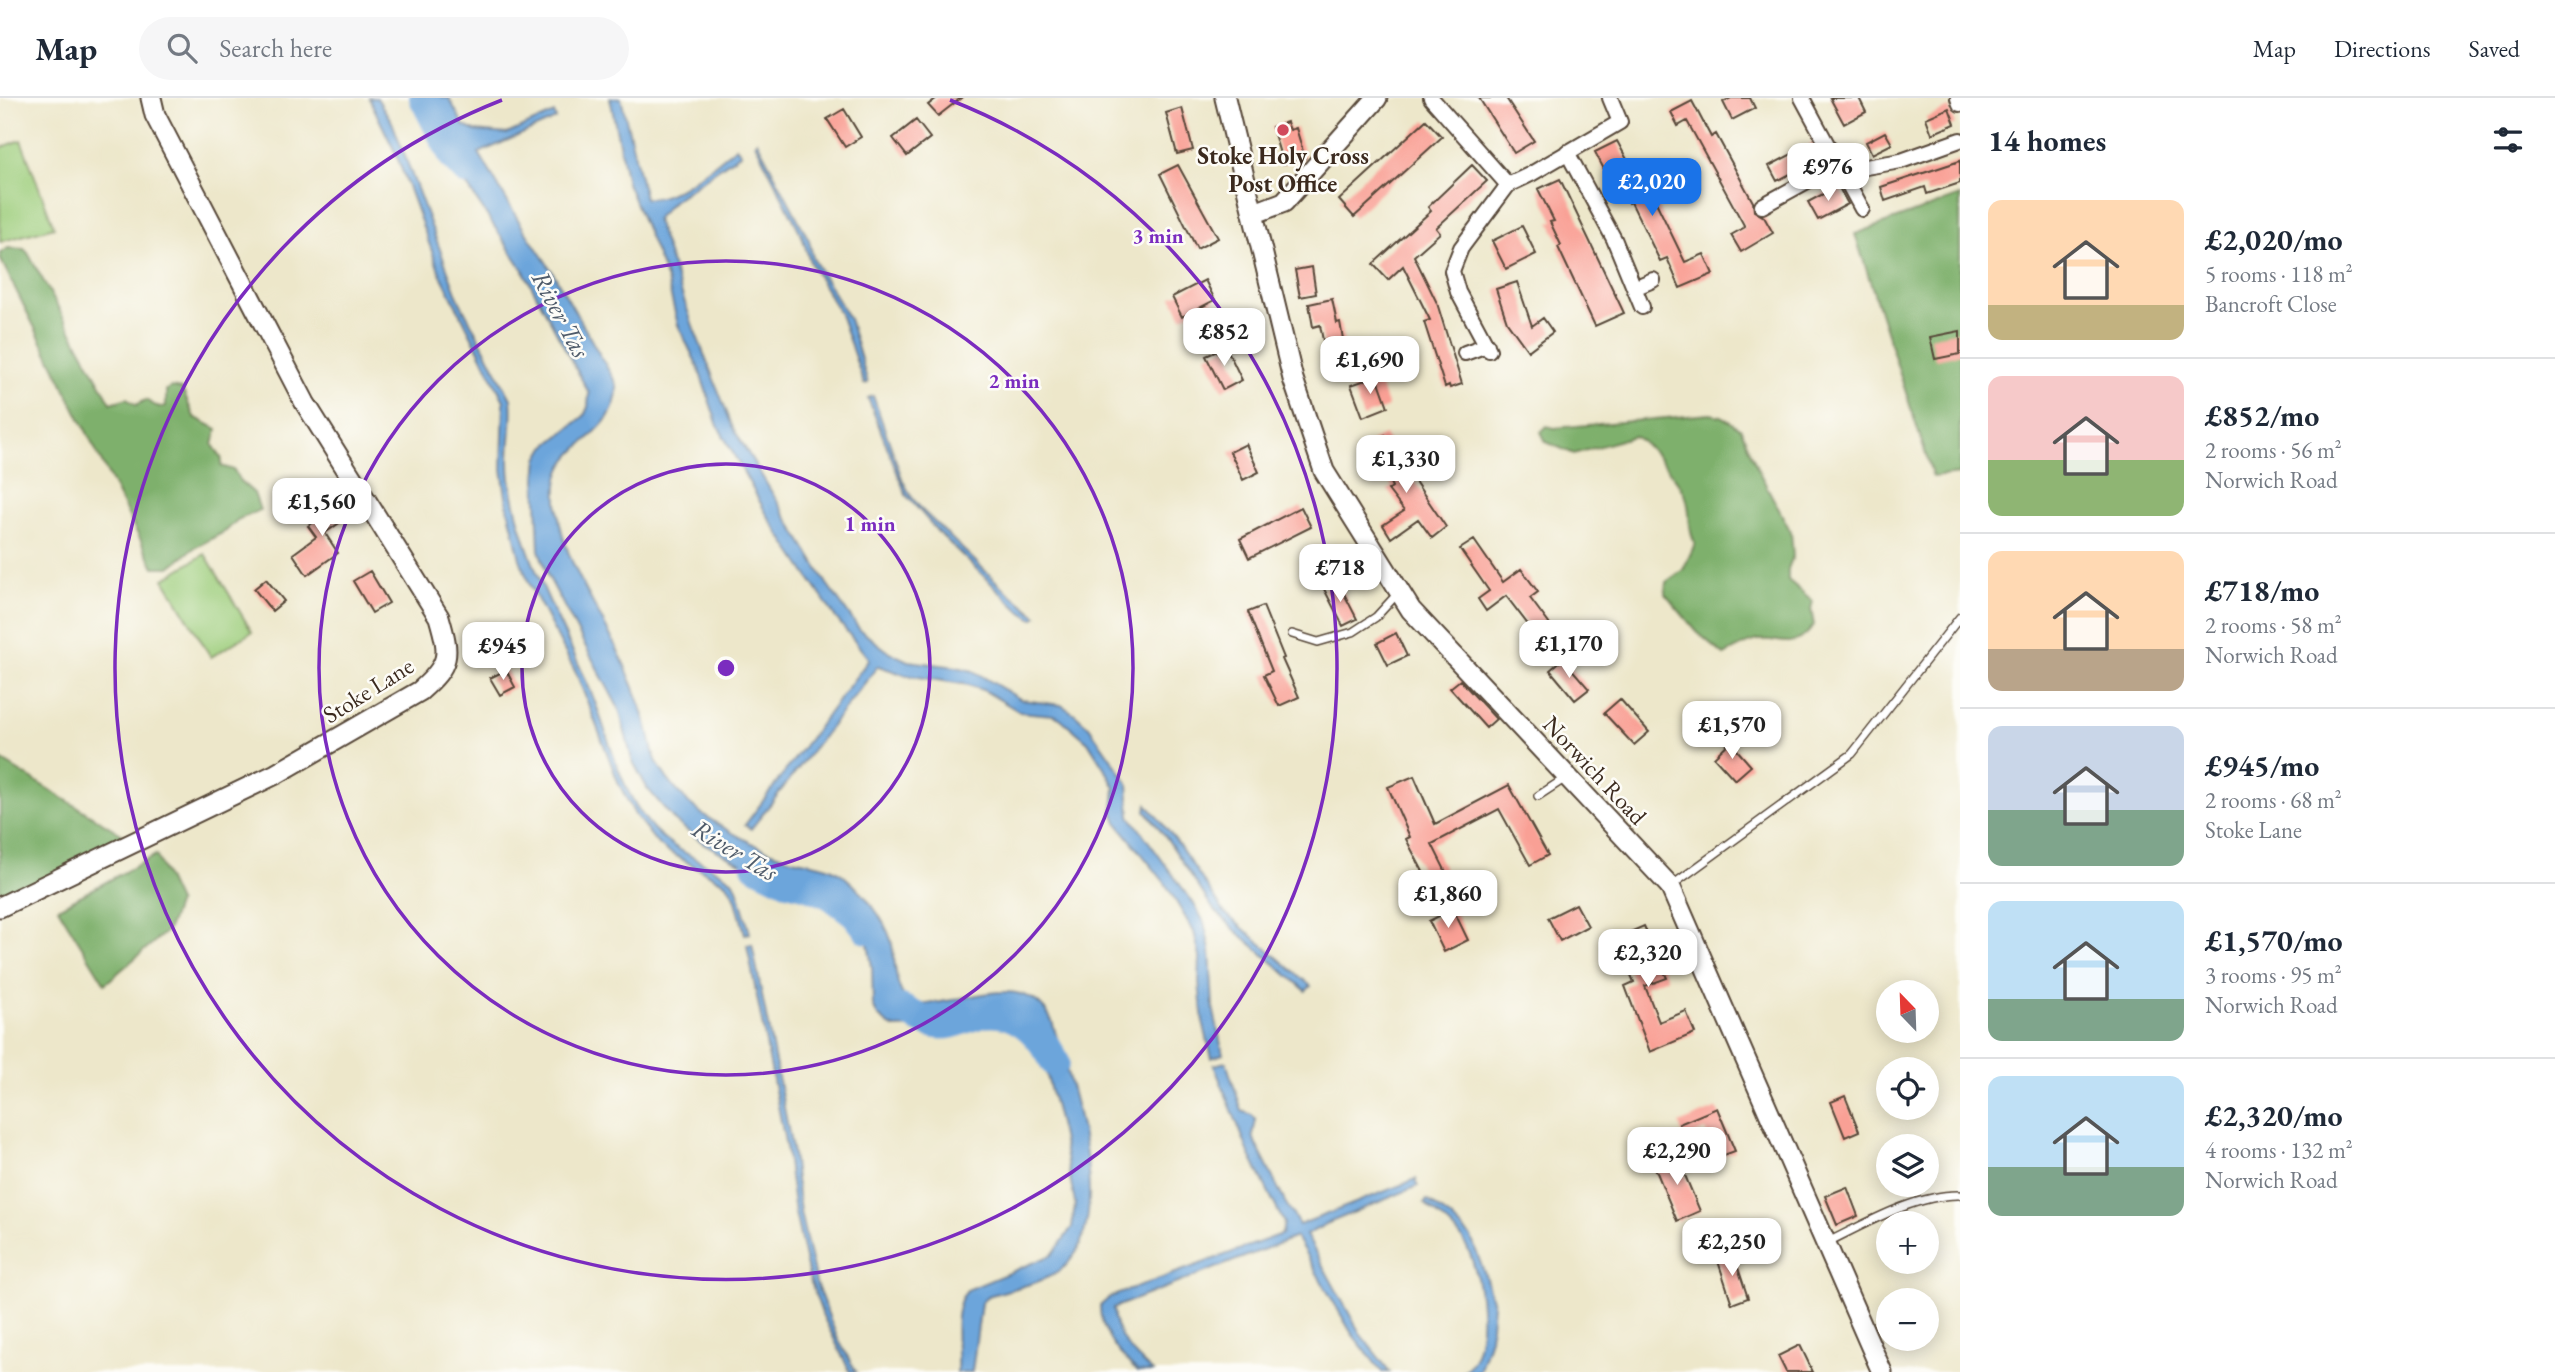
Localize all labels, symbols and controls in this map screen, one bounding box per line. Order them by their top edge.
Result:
search box [139,17,629,80]
text: Map [35,27,97,70]
icon: search [163,29,201,67]
text: Search here [219,31,332,65]
text: Map [2253,33,2296,64]
text: Directions [2334,33,2431,64]
text: Saved [2469,33,2520,64]
text: 14 homes [1988,121,2106,160]
icon: filters [2489,121,2527,159]
marker: Stoke Holy Cross Post Office [1275,122,1291,138]
place label: Stoke Holy Cross Post Office [1197,140,1369,199]
pin: £976 [1787,144,1869,203]
text: £976 [1803,151,1853,181]
pin: £2,020 [1595,158,1709,218]
text: £2,020 [1618,166,1686,196]
text: £2,020/mo [2205,220,2343,259]
text: 3 min [1132,222,1184,249]
icon: home [2044,228,2128,312]
text: 5 rooms · 118 m² [2205,259,2353,289]
water label: River Tas [524,264,598,364]
text: Bancroft Close [2205,289,2337,319]
pin: £852 [1183,308,1265,368]
text: £852 [1199,316,1249,346]
pin: £1,690 [1313,336,1427,396]
text: £1,690 [1336,344,1404,374]
text: 2 min [988,367,1040,394]
text: £852/mo [2205,396,2319,435]
icon: home [2044,404,2128,488]
text: 2 rooms · 56 m² [2205,435,2342,465]
pin: £1,330 [1349,436,1463,495]
text: £1,330 [1372,443,1440,473]
text: Norwich Road [2205,465,2338,495]
pin: £1,560 [265,478,379,538]
text: £1,560 [288,486,356,516]
text: 1 min [844,510,896,537]
pin: £718 [1299,545,1381,604]
text: £718 [1315,552,1365,582]
text: £718/mo [2205,571,2319,610]
icon: home [2044,579,2128,663]
text: 2 rooms · 58 m² [2205,610,2342,640]
pin: £1,170 [1512,620,1626,680]
pin: £945 [462,622,544,682]
text: £1,170 [1535,628,1603,658]
text: £945 [478,630,528,660]
text: Norwich Road [2205,640,2338,670]
street label: Stoke Lane [317,650,419,730]
centre of rings [714,656,738,680]
pin: £1,570 [1675,702,1789,761]
street label: Norwich Road [1536,709,1654,832]
text: £1,570 [1698,709,1766,739]
text: £945/mo [2205,746,2319,785]
icon: home [2044,754,2128,838]
text: 2 rooms · 68 m² [2205,785,2342,815]
water label: River Tas [686,811,785,889]
text: Stoke Lane [2205,815,2302,845]
pin: £1,860 [1391,870,1505,930]
text: £1,860 [1414,878,1482,908]
text: £1,570/mo [2205,921,2343,960]
icon: home [2044,929,2128,1013]
pin: £2,320 [1591,930,1705,989]
text: £2,320 [1614,937,1682,967]
text: 3 rooms · 95 m² [2205,960,2342,990]
north arrow [1876,980,1939,1043]
map controls [1876,980,1939,1351]
text: Norwich Road [2205,990,2338,1020]
button: locate [1876,1057,1939,1120]
text: £2,320/mo [2205,1096,2343,1135]
icon: home [2044,1104,2128,1188]
pin: £2,290 [1620,1128,1734,1187]
button: layers [1876,1134,1939,1197]
text: £2,290 [1643,1135,1711,1165]
text: 4 rooms · 132 m² [2205,1135,2353,1165]
text: Norwich Road [2205,1165,2338,1195]
button: + [1876,1211,1939,1274]
pin: £2,250 [1675,1218,1789,1278]
text: £2,250 [1698,1226,1766,1256]
button: − [1876,1288,1939,1351]

